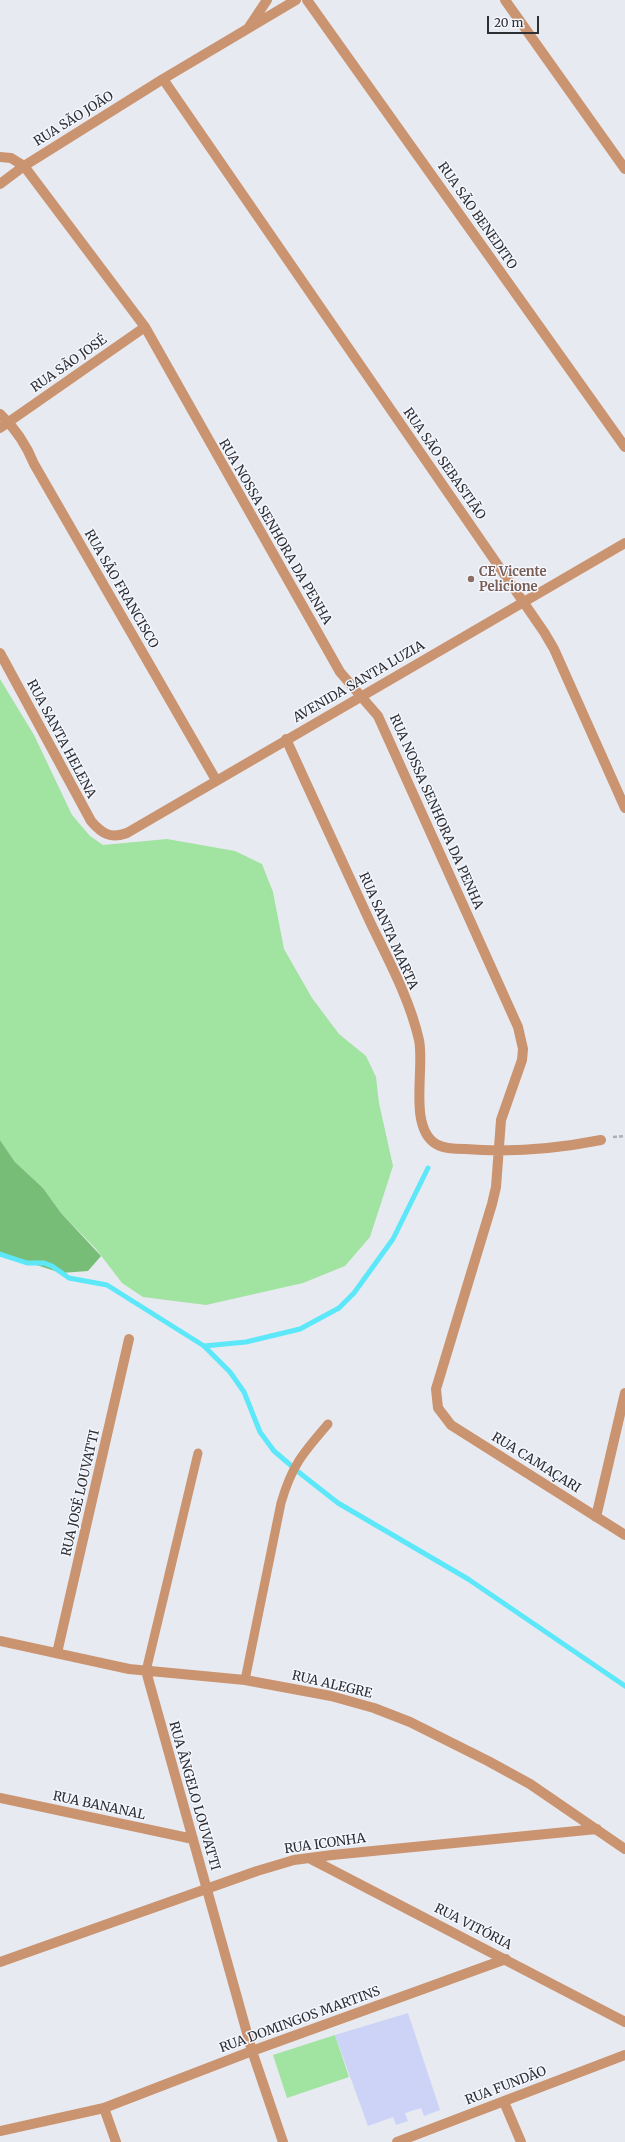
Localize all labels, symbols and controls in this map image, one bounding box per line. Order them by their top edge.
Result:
scale bar [489,8,541,34]
text: 20 m [494,15,523,30]
street label: RUA SÃO JOÃO [31,88,117,150]
street label: RUA SÃO BENEDITO [434,159,520,273]
street label: RUA SÃO JOSÉ [28,332,110,396]
street label: RUA SÃO SEBASTIÃO [400,405,488,523]
street label: RUA NOSSA SENHORA DA PENHA [215,436,335,628]
street label: RUA SÃO FRANCISCO [81,527,161,651]
place label: CE Vicente Pelicione [479,564,547,595]
marker: CE Vicente Pelicione [466,574,476,584]
street label: AVENIDA SANTA LUZIA [290,638,428,726]
street label: RUA SANTA HELENA [23,677,99,801]
street label: RUA NOSSA SENHORA DA PENHA [386,712,486,912]
street label: RUA SANTA MARTA [355,870,421,992]
street label: RUA JOSÉ LOUVATTI [59,1428,103,1558]
street label: RUA CAMAÇARI [489,1429,583,1497]
street label: RUA ALEGRE [290,1668,374,1702]
street label: RUA ÂNGELO LOUVATTI [165,1720,223,1872]
street label: RUA BANANAL [51,1789,147,1823]
street label: RUA ICONHA [283,1831,367,1857]
street label: RUA VITÓRIA [432,1901,514,1953]
street label: RUA DOMINGOS MARTINS [218,1984,382,2056]
street label: RUA FUNDÃO [463,2063,549,2109]

